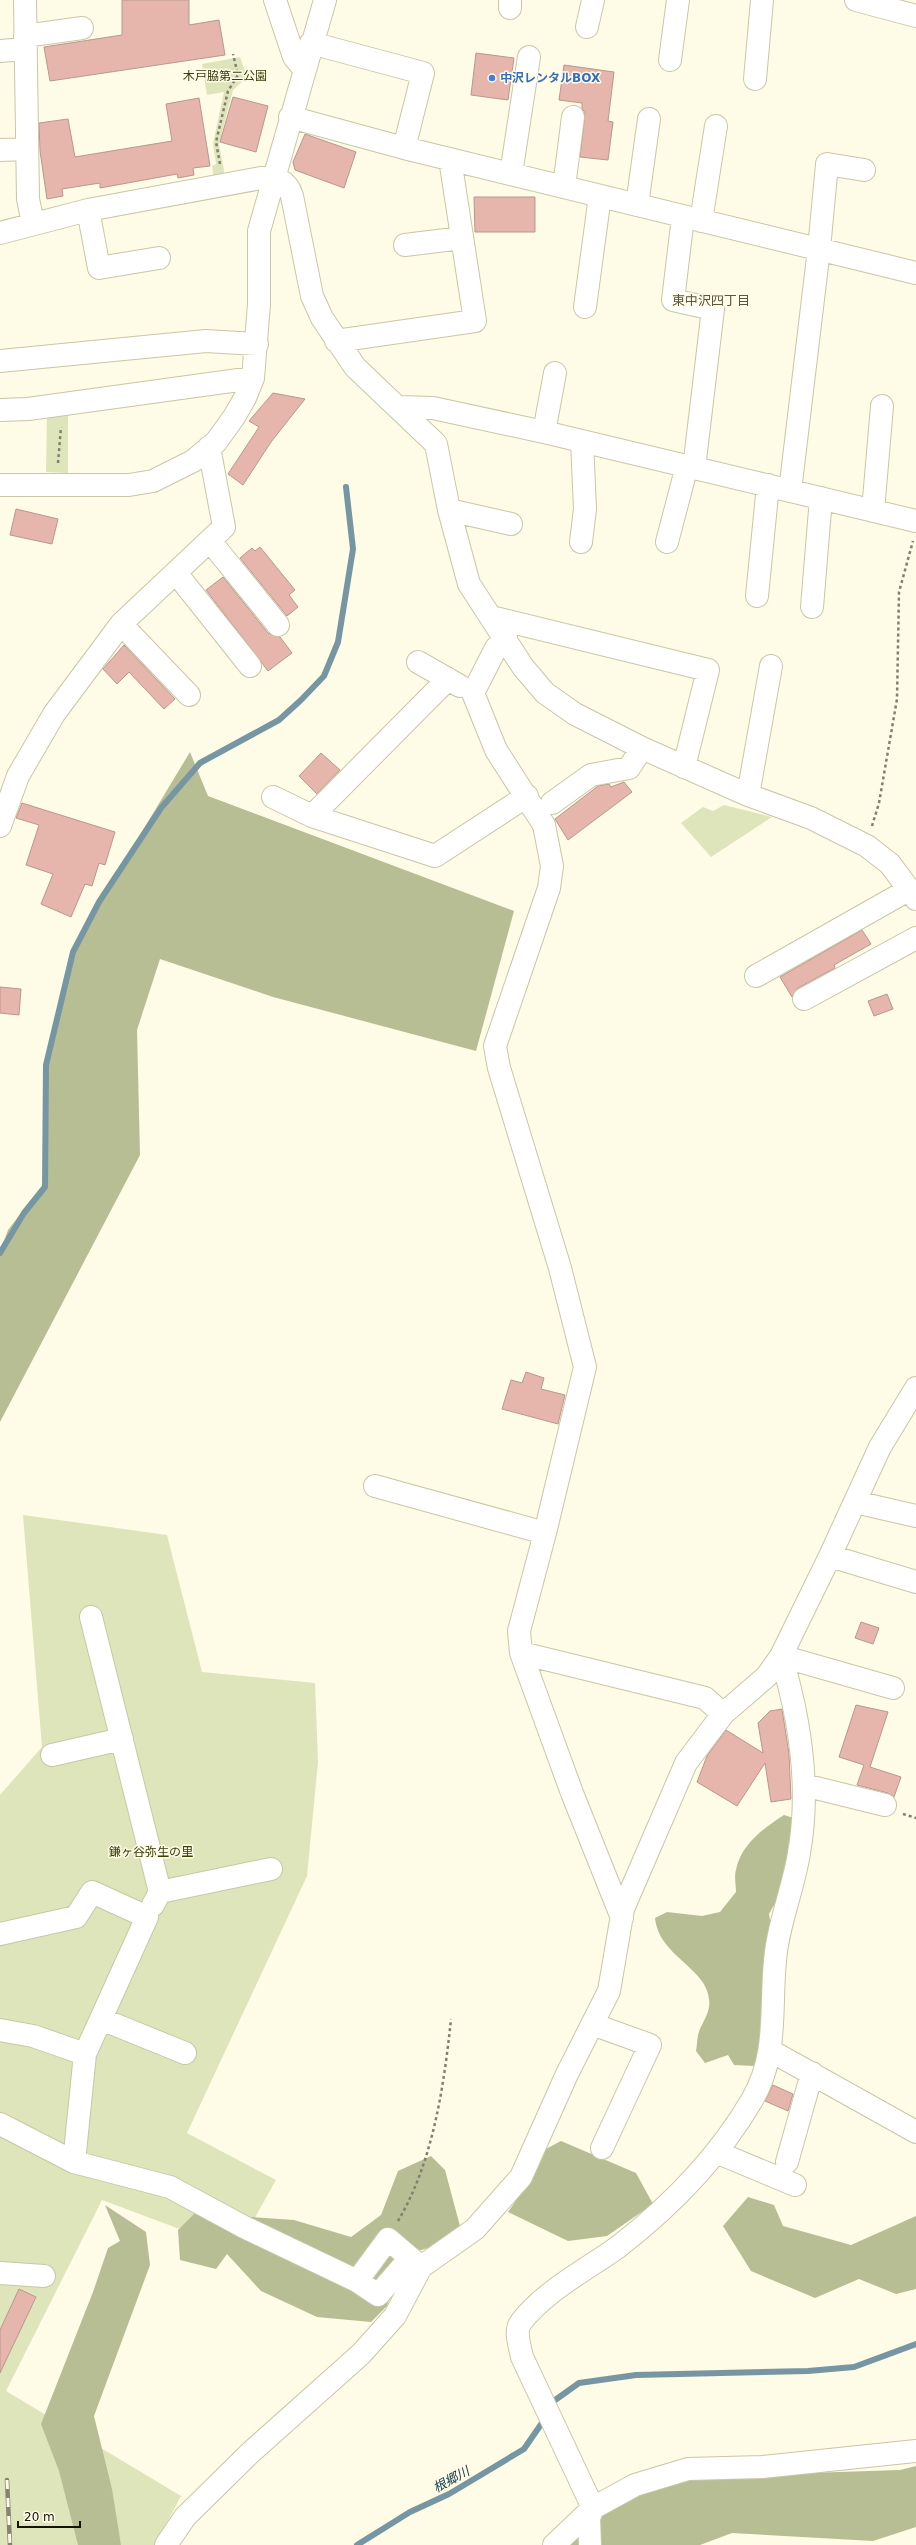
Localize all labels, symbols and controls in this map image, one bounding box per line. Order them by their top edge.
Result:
park label: 木戸脇第二公園 [183,69,267,83]
place label: 中沢レンタルBOX [500,71,601,85]
marker: 中沢レンタルBOX [487,73,497,83]
district label: 東中沢四丁目 [672,293,750,308]
park label: 鎌ヶ谷弥生の里 [109,1845,193,1859]
water label: 根郷川 [431,2462,474,2495]
scale bar [18,2503,80,2529]
text: 20 m [24,2510,55,2524]

